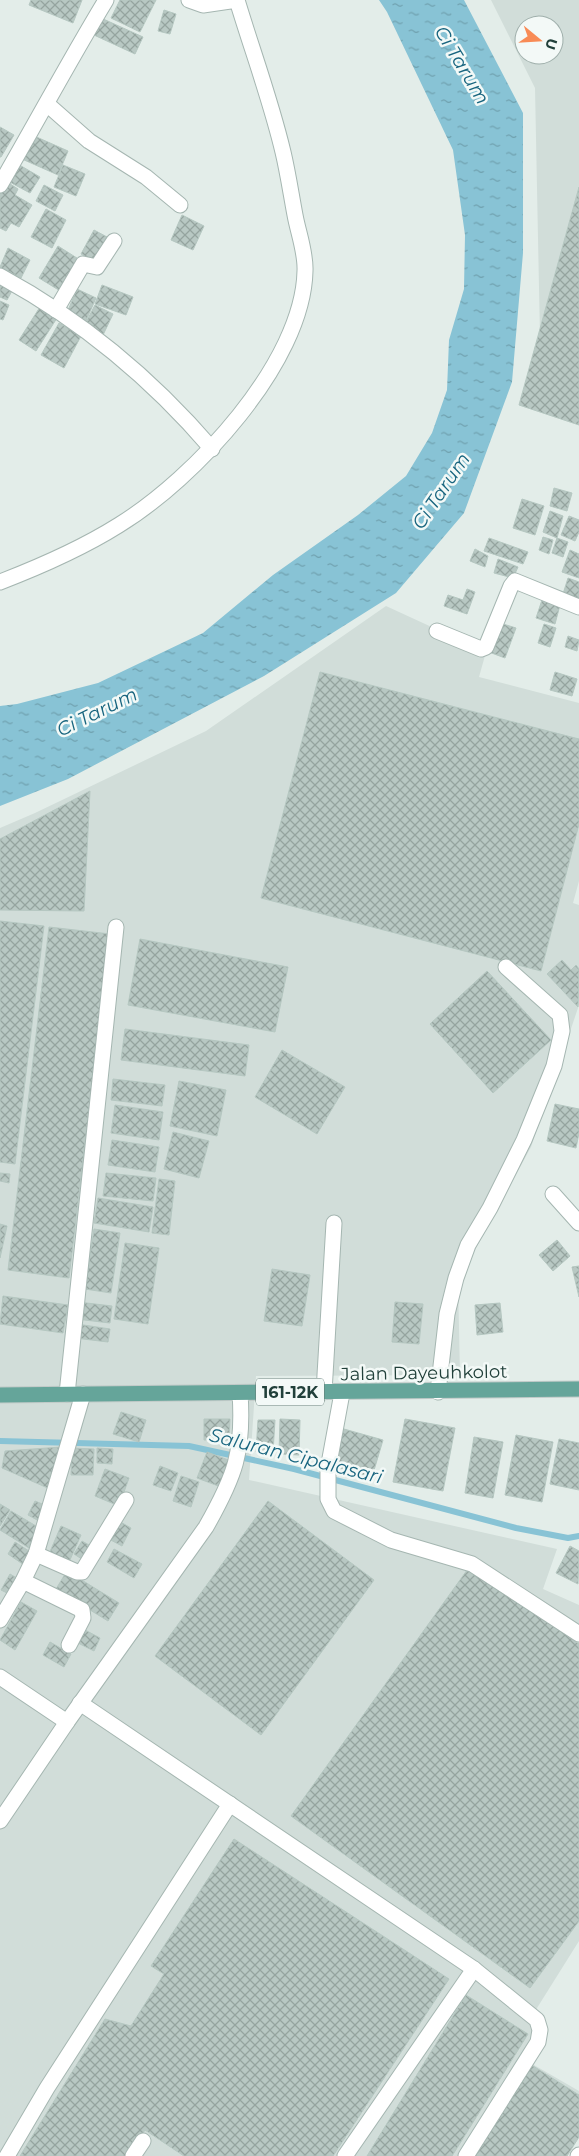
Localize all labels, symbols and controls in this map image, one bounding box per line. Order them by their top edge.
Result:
north arrow [514,15,564,65]
water label: Ci Tarum [430,22,494,108]
text: U [541,36,562,52]
water label: Ci Tarum [407,448,475,534]
water label: Ci Tarum [53,683,141,741]
street label: Jalan Dayeuhkolot [339,1361,508,1385]
road number: 161-12K [256,1378,324,1405]
water label: Saluran Cipalasari [207,1423,386,1489]

